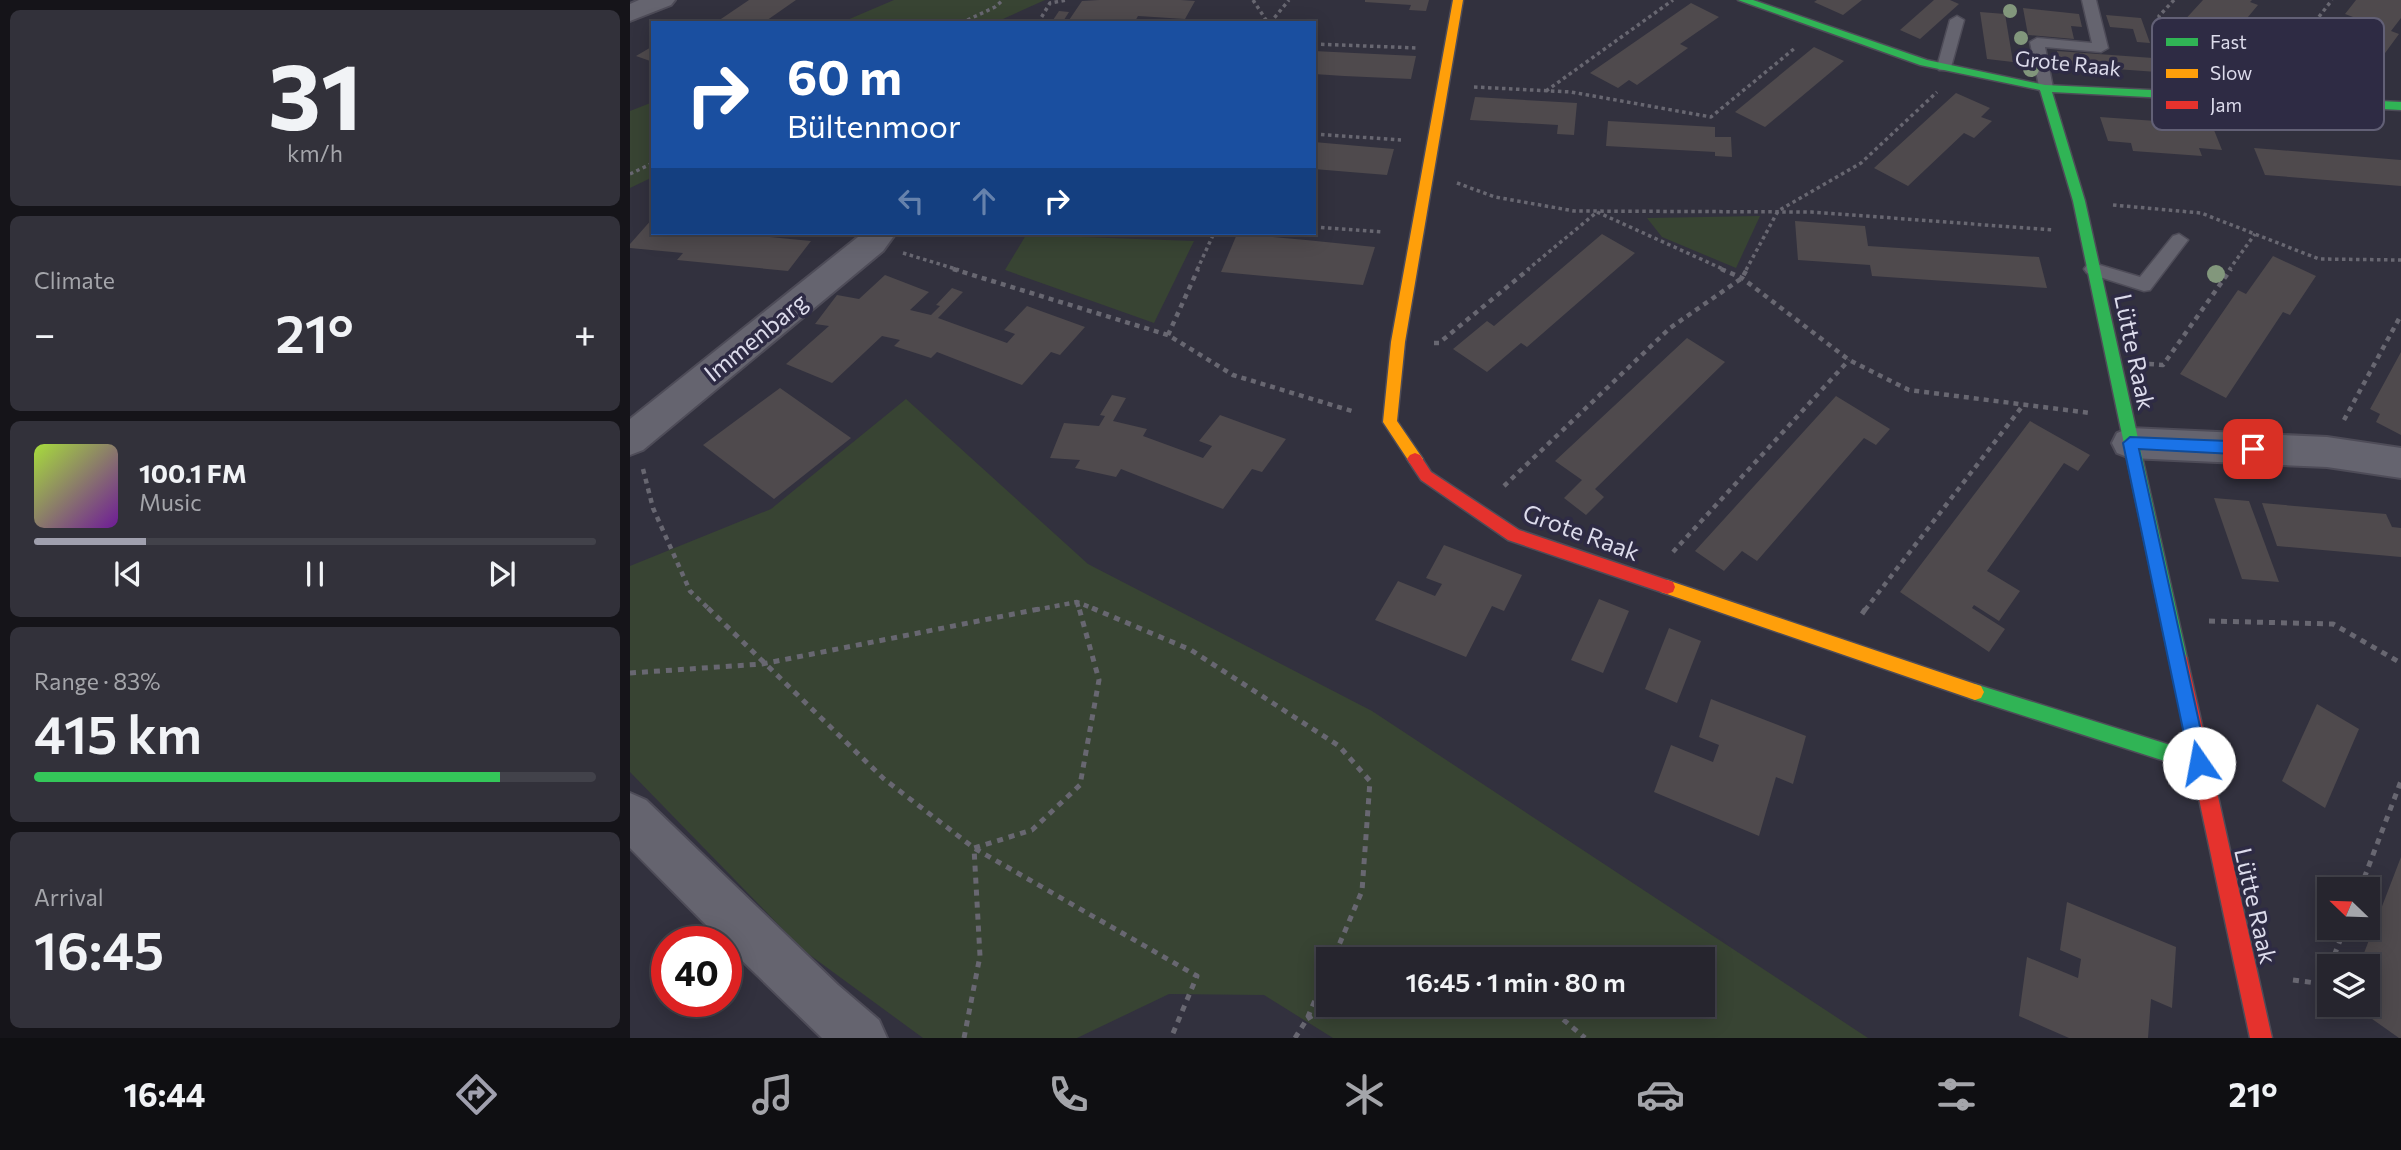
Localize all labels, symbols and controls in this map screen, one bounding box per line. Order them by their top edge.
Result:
legend [2152,18,2384,130]
text: Fast [2210,30,2247,53]
text: 31 [268,37,362,149]
street label: Grote Raak [2014,44,2123,81]
text: 60 m [787,45,902,105]
icon: right [672,49,763,140]
text: Slow [2210,61,2252,84]
text: Jam [2210,93,2242,116]
text: Bültenmoor [787,105,961,145]
text: km/h [287,139,343,167]
icon: left [892,182,930,220]
icon: ahead [965,182,1003,220]
icon: right [1038,182,1076,220]
text: Climate [34,266,115,294]
street label: Immenbarg [698,286,813,387]
street label: Lütte Raak [2109,291,2162,412]
text: 21° [275,300,354,364]
text: − [34,309,56,356]
text: + [574,309,596,356]
pin [2223,419,2283,479]
icon: arrive [2234,430,2272,468]
text: 100.1 FM [139,457,247,488]
text: Music [139,488,202,516]
street label: Grote Raak [1519,497,1644,566]
icon: previous [109,555,147,593]
icon: pause [296,555,334,593]
icon: next [483,555,521,593]
text: Range · 83% [34,667,160,695]
text: 415 km [34,701,202,765]
position arrow [2162,726,2236,800]
street label: Lütte Raak [2229,845,2284,966]
north arrow [2317,877,2380,940]
map controls [2317,877,2380,1017]
text: Arrival [34,883,104,911]
text: 16:45 [34,917,164,981]
speed limit sign: 40 [651,926,742,1017]
button: layers [2317,954,2380,1017]
text: 16:45 · 1 min · 80 m [1405,966,1626,997]
icon: directions [452,1070,501,1119]
icon: music [748,1070,797,1119]
icon: phone [1044,1070,1093,1119]
icon: climate [1340,1070,1389,1119]
icon: car [1636,1070,1685,1119]
icon: filters [1932,1070,1981,1119]
text: 16:44 [124,1074,205,1114]
text: 21° [2228,1074,2277,1114]

